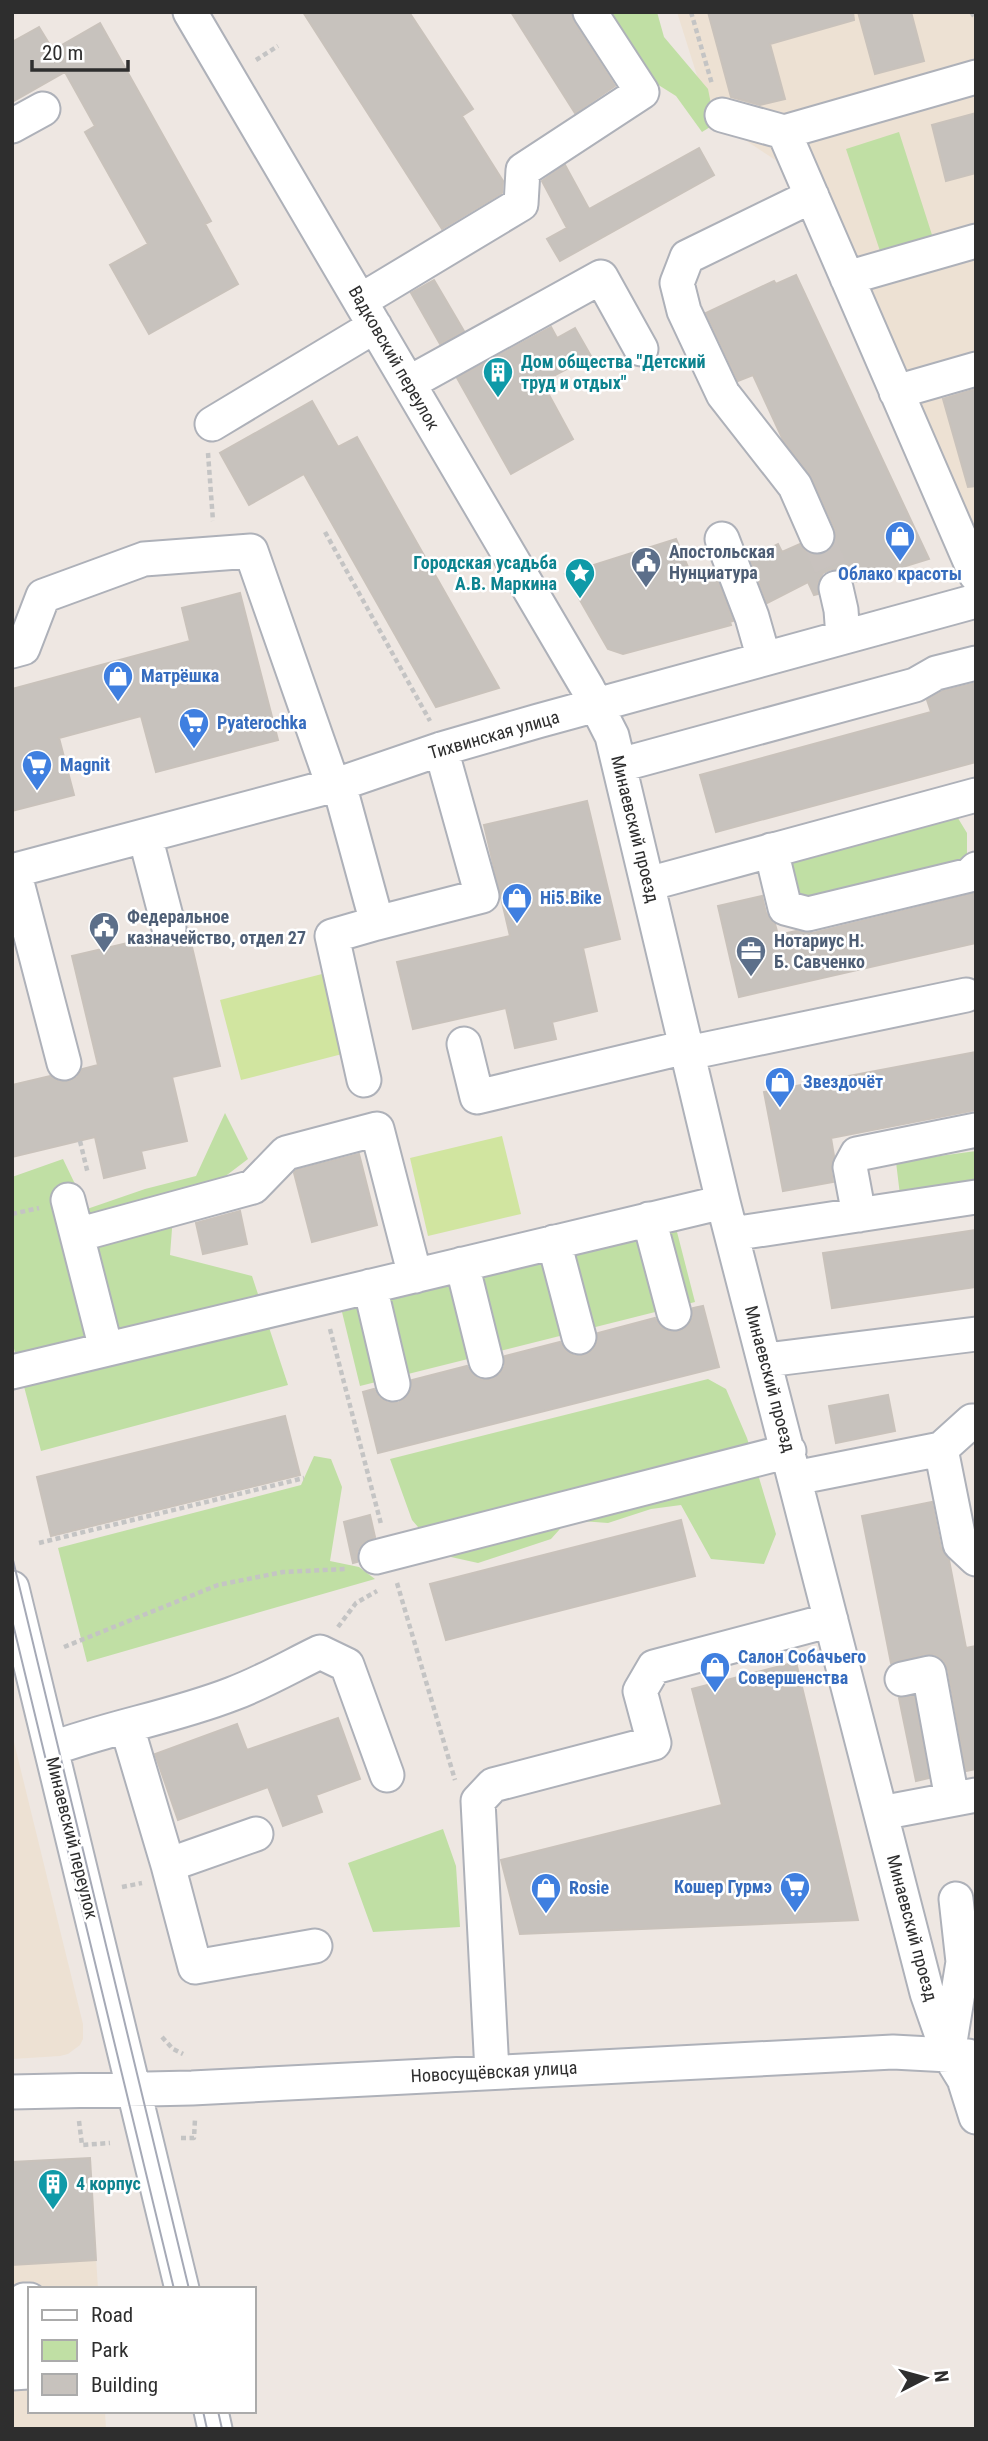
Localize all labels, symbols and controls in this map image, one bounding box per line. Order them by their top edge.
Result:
scale bar [32,28,128,72]
text: 20 m [42,41,83,65]
street label: Вадковский переулок [345,282,444,434]
place label: Дом общества "Детский труд и отдых" [521,351,706,393]
building icon: Дом общества "Детский труд и отдых" [481,355,515,399]
shop icon: Облако красоты [883,519,917,563]
place label: Апостольская Нунциатура [669,541,775,583]
public building icon: Апостольская Нунциатура [629,545,663,589]
place label: Городская усадьба А.В. Маркина [413,552,557,594]
place icon: Городская усадьба А.В. Маркина [563,556,597,600]
place label: Облако красоты [838,563,962,584]
shop icon: Матрёшка [101,659,135,703]
place label: Матрёшка [141,665,219,686]
supermarket icon: Pyaterochka [177,706,211,750]
street label: Тихвинская улица [426,706,562,763]
place label: Pyaterochka [217,712,307,733]
supermarket icon: Magnit [20,748,54,792]
street label: Минаевский проезд [607,753,664,905]
place label: Magnit [60,754,111,775]
shop icon: Hi5.Bike [500,881,534,925]
place label: Hi5.Bike [540,887,602,908]
place label: Федеральное казначейство, отдел 27 [127,906,306,948]
public building icon: Федеральное казначейство, отдел 27 [87,910,121,954]
place label: Нотариус Н. Б. Савченко [774,930,865,972]
office icon: Нотариус Н. Б. Савченко [734,934,768,978]
shop icon: Звездочёт [763,1065,797,1109]
place label: Звездочёт [803,1071,883,1092]
street label: Минаевский проезд [741,1303,800,1455]
place label: Салон Собачьего Совершенства [738,1646,866,1688]
shop icon: Салон Собачьего Совершенства [698,1650,732,1694]
street label: Минаевский переулок [42,1755,103,1921]
street label: Минаевский проезд [883,1852,942,2004]
supermarket icon: Кошер Гурмэ [778,1870,812,1914]
shop icon: Rosie [529,1871,563,1915]
place label: Кошер Гурмэ [674,1876,772,1897]
place label: Rosie [569,1877,610,1898]
street label: Новосущёвская улица [410,2057,578,2086]
building icon: 4 корпус [36,2167,70,2211]
place label: 4 корпус [76,2173,141,2194]
legend [28,2287,256,2413]
text: Road [91,2303,133,2327]
text: Park [91,2338,129,2362]
north arrow [890,2343,960,2413]
text: N [929,2369,953,2383]
text: Building [91,2373,158,2397]

